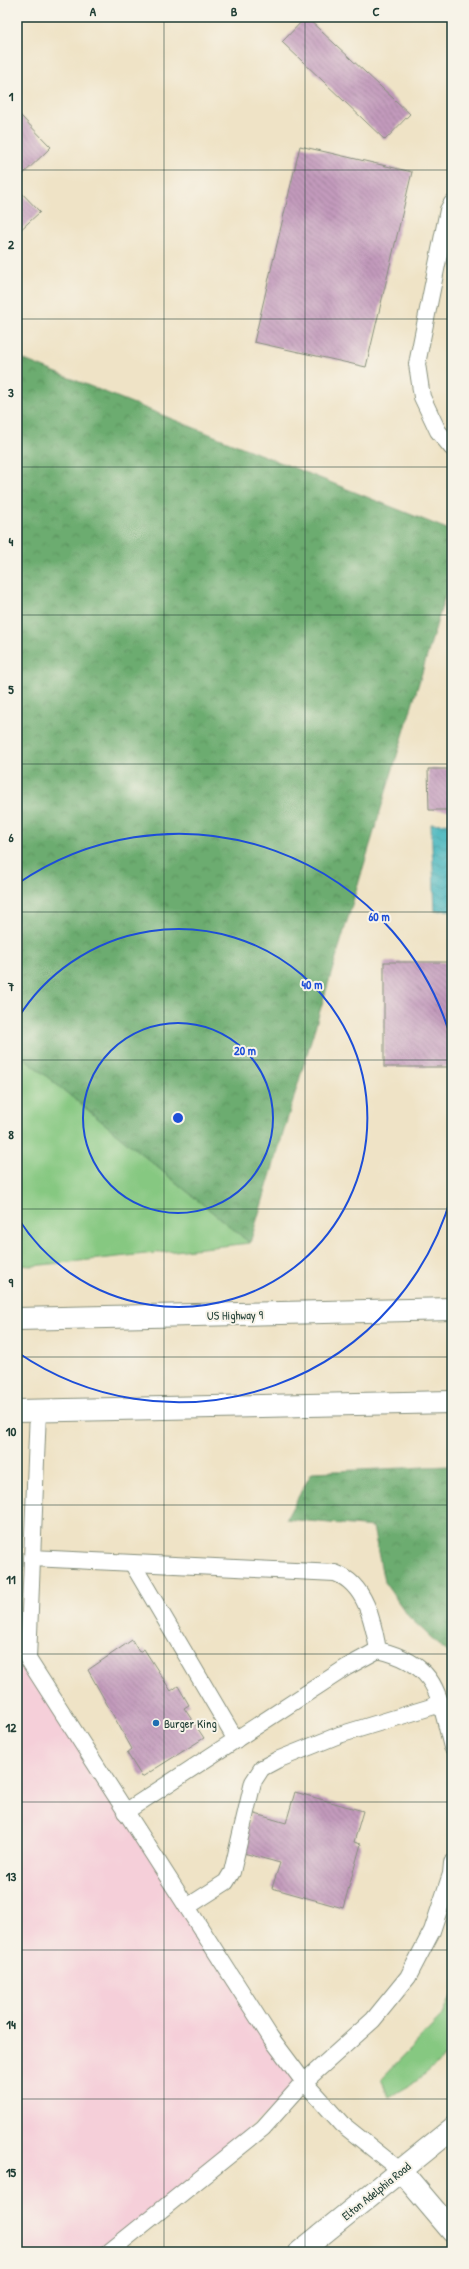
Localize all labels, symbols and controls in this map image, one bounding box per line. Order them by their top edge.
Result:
text: A [90,2,97,20]
text: B [231,2,238,20]
text: C [372,2,380,20]
text: 1 [9,87,14,105]
text: 2 [8,235,15,253]
text: 3 [8,383,14,401]
text: 4 [9,532,14,550]
text: 5 [8,680,14,698]
text: 6 [8,828,14,846]
text: 60 m [368,908,390,925]
text: 40 m [302,976,322,993]
text: 7 [7,977,15,995]
text: 20 m [234,1042,256,1059]
centre of rings [171,1111,185,1125]
text: 8 [8,1125,14,1143]
text: 9 [9,1273,14,1291]
street label: US Highway 9 [207,1306,264,1324]
text: 10 [6,1422,16,1440]
text: 11 [6,1570,16,1588]
place label: Burger King [164,1715,217,1732]
text: 12 [6,1718,17,1736]
marker: Burger King [151,1718,161,1728]
text: 13 [6,1867,16,1885]
text: 14 [6,2015,16,2033]
street label: Elton Adelphia Road [338,2158,414,2224]
text: 15 [6,2163,17,2181]

